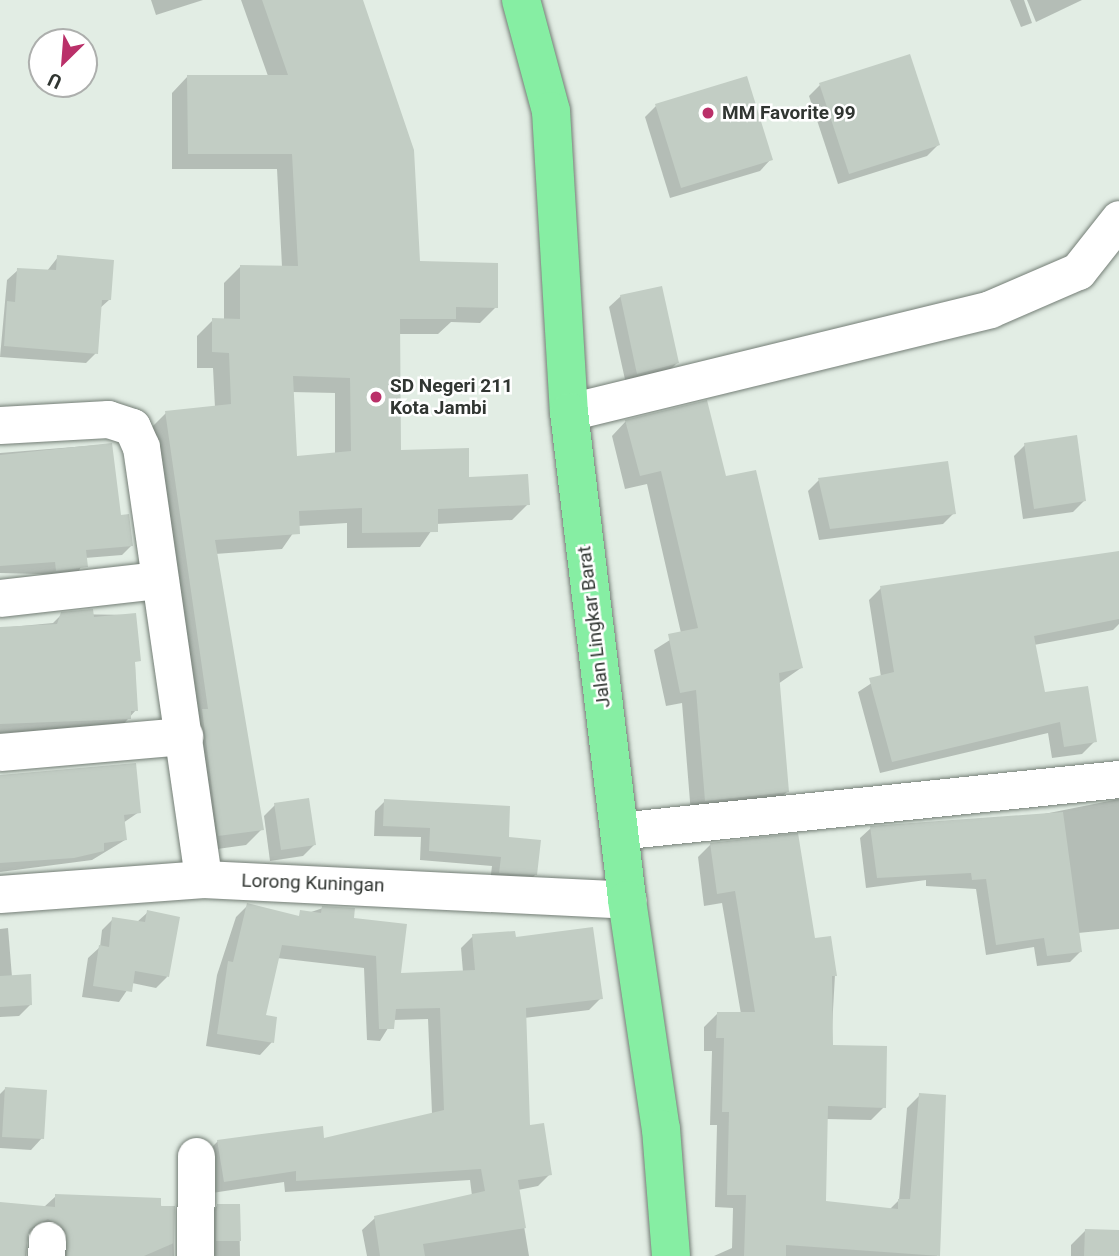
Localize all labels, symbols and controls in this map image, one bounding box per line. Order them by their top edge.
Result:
north arrow [28,28,98,98]
text: U [44,68,65,94]
place label: MM Favorite 99 [722,102,856,124]
marker: MM Favorite 99 [700,105,716,121]
place label: SD Negeri 211 Kota Jambi [390,375,513,419]
marker: SD Negeri 211 Kota Jambi [368,389,384,405]
street label: Jalan Lingkar Barat [573,545,615,709]
street label: Lorong Kuningan [241,869,385,897]

